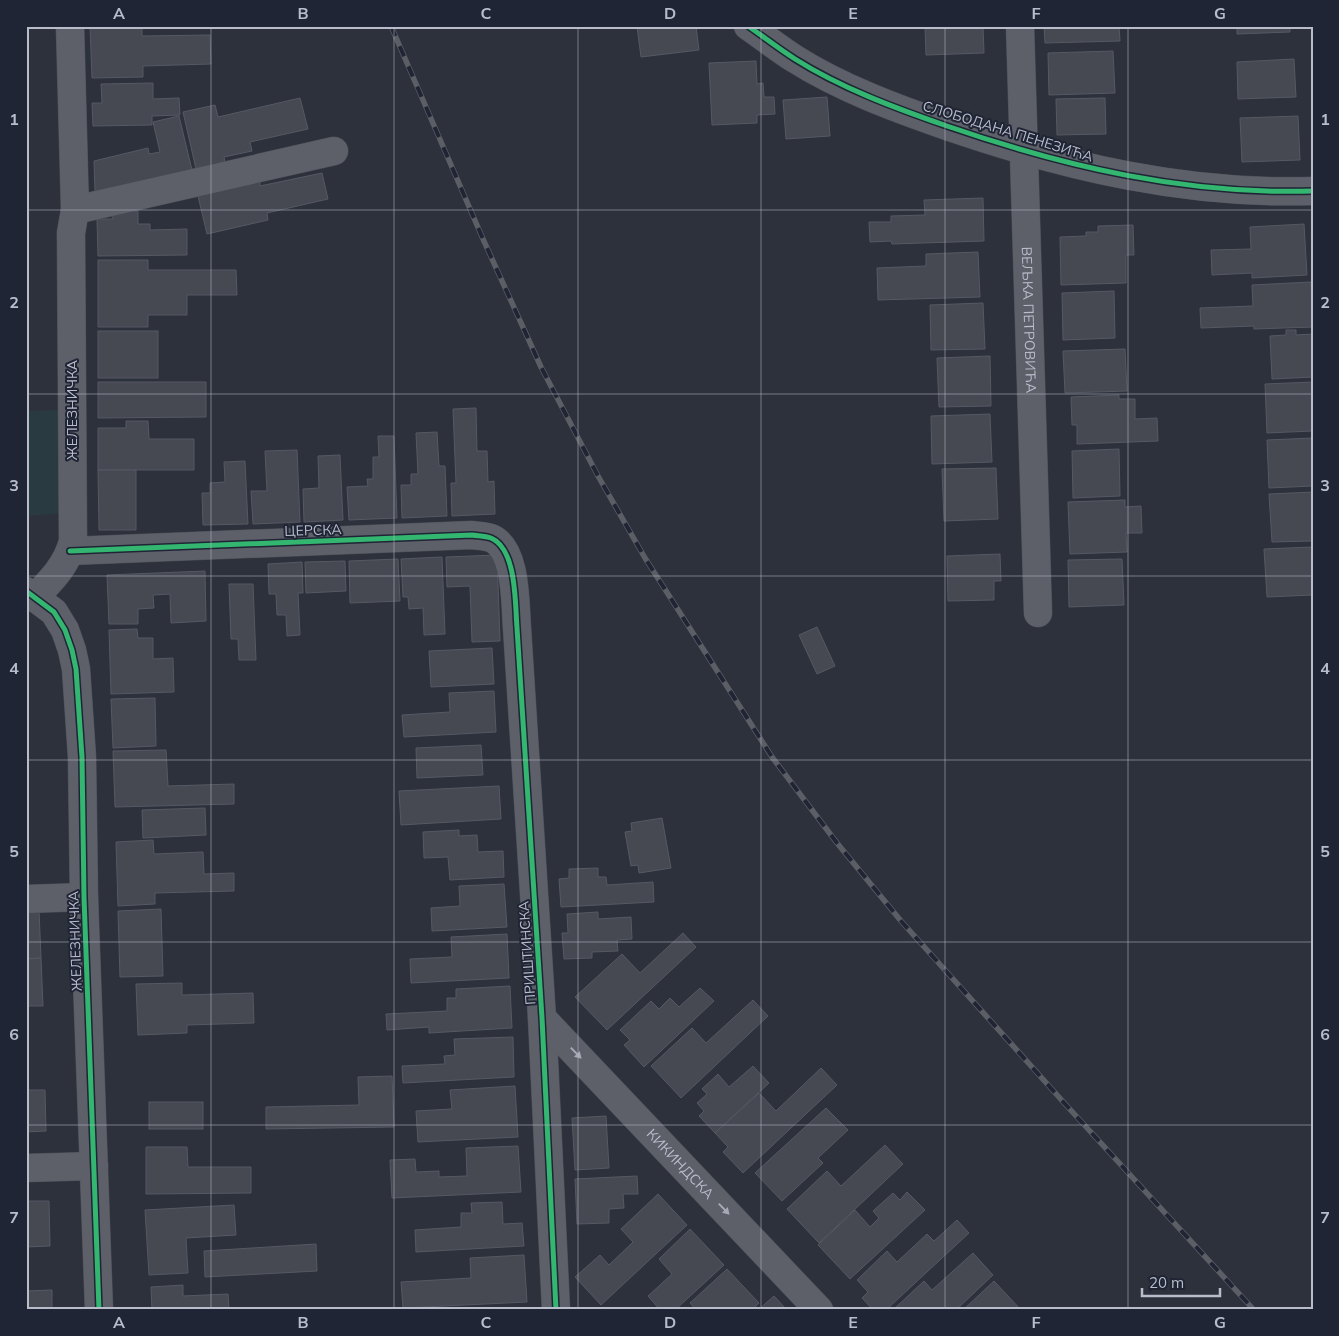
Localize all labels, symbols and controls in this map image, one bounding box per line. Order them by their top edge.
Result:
text: A [113,3,125,23]
text: B [297,3,309,23]
text: C [481,3,492,23]
text: D [664,3,676,23]
text: E [848,3,858,23]
text: F [1031,3,1041,23]
text: G [1214,3,1226,23]
street label: СЛОБОДАНА ПЕНЕЗИЋА [921,97,1096,166]
text: 1 [9,109,19,129]
text: 1 [1320,109,1330,129]
street label: ВЕЉКА ПЕТРОВИЋА [1018,246,1040,394]
text: 2 [9,292,19,312]
text: 2 [1320,292,1330,312]
street label: ЖЕЛЕЗНИЧКА [63,359,81,460]
text: 3 [9,475,19,495]
text: 3 [1320,475,1330,495]
street label: ЦЕРСКА [284,520,343,540]
text: 4 [9,658,19,678]
text: 4 [1320,658,1330,678]
text: 5 [9,841,19,861]
text: 5 [1320,841,1330,861]
street label: ЖЕЛЕЗНИЧКА [64,890,86,991]
street label: ПРИШТИНСКА [514,900,540,1005]
text: 6 [9,1024,19,1044]
text: 6 [1320,1024,1330,1044]
one-way arrow [570,1047,582,1059]
street label: КИКИНДСКА [643,1125,718,1203]
one-way arrow [718,1203,730,1215]
text: 7 [9,1207,19,1227]
text: 7 [1320,1207,1330,1227]
scale bar [1142,1266,1219,1298]
text: 20 m [1149,1273,1184,1292]
text: A [113,1312,125,1332]
text: B [297,1312,309,1332]
text: C [481,1312,492,1332]
text: D [664,1312,676,1332]
text: E [848,1312,858,1332]
text: F [1031,1312,1041,1332]
text: G [1214,1312,1226,1332]

